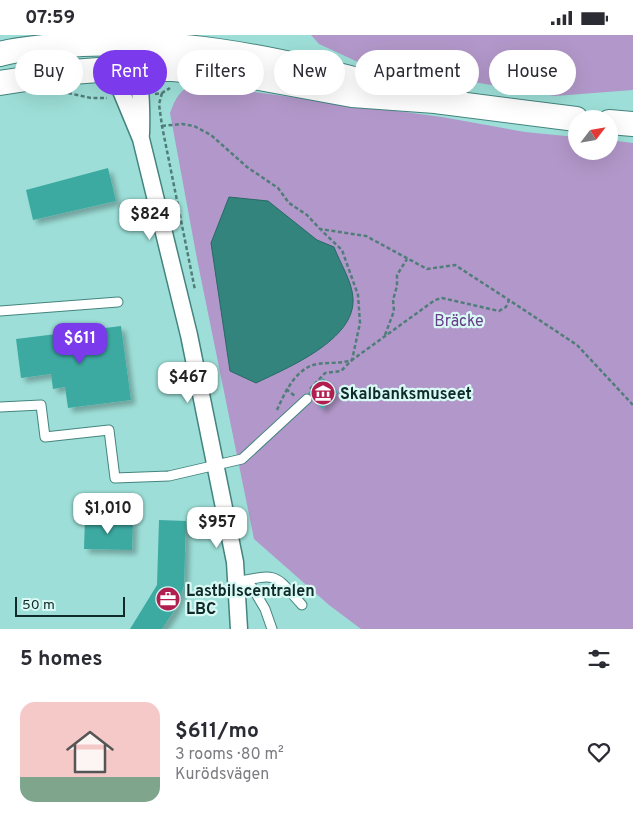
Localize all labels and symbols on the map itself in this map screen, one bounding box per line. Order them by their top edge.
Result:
north arrow [568,110,618,160]
pin: $824 [120,199,180,241]
park label: Bräcke [434,312,484,332]
pin: $611 [50,323,110,365]
pin: $467 [158,361,218,404]
museum icon: Skalbanksmuseet [310,380,336,406]
place label: Skalbanksmuseet [340,385,472,405]
pin: $1,010 [67,493,149,535]
pin: $957 [187,507,247,549]
place label: Lastbilscentralen LBC [186,582,315,620]
office icon: Lastbilscentralen LBC [155,586,181,612]
scale bar [15,594,125,617]

